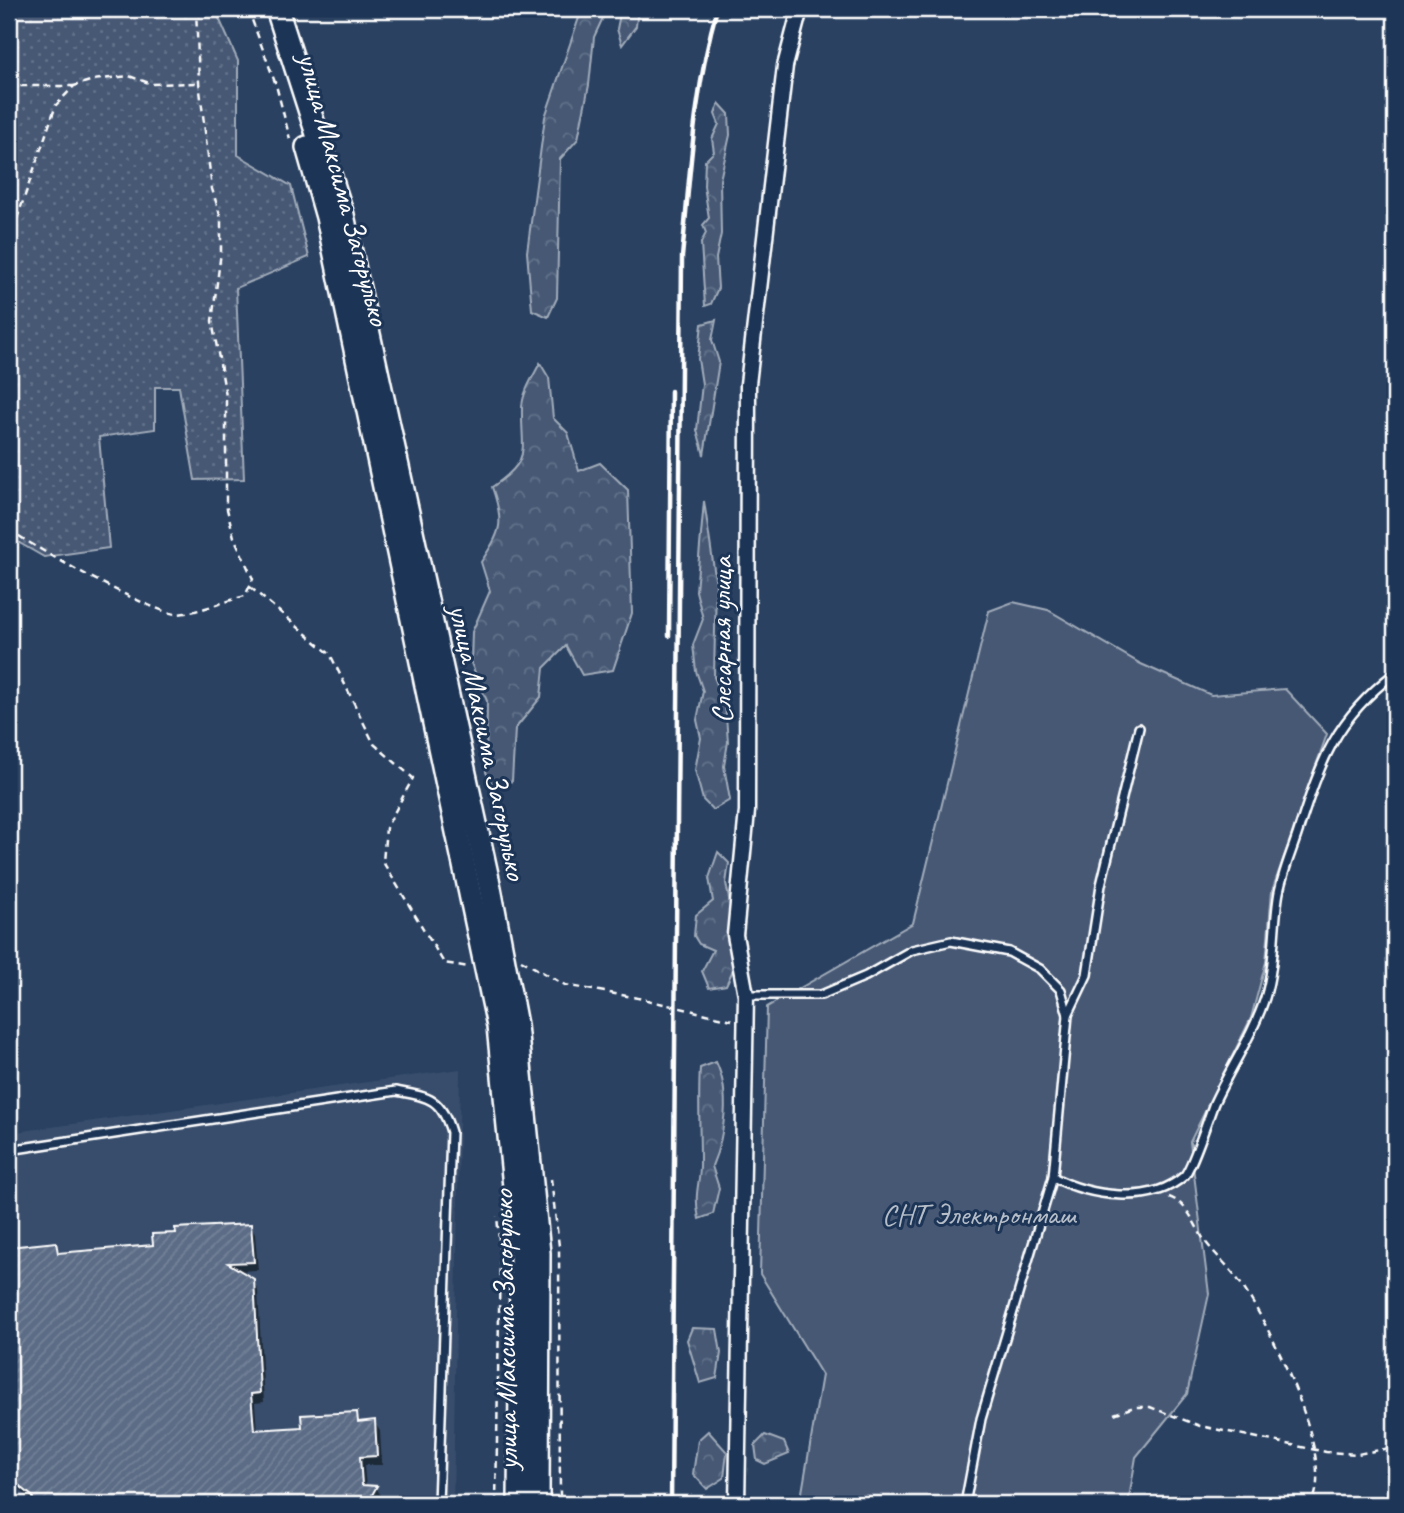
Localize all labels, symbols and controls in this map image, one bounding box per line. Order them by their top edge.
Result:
street label: улица Максима Загорулько [289,47,399,331]
street label: Слесарная улица [702,555,740,723]
street label: улица Максима Загорулько [440,599,536,885]
street label: улица Максима Загорулько [484,1188,526,1473]
park label: СНТ Электронмаш [882,1195,1078,1233]

